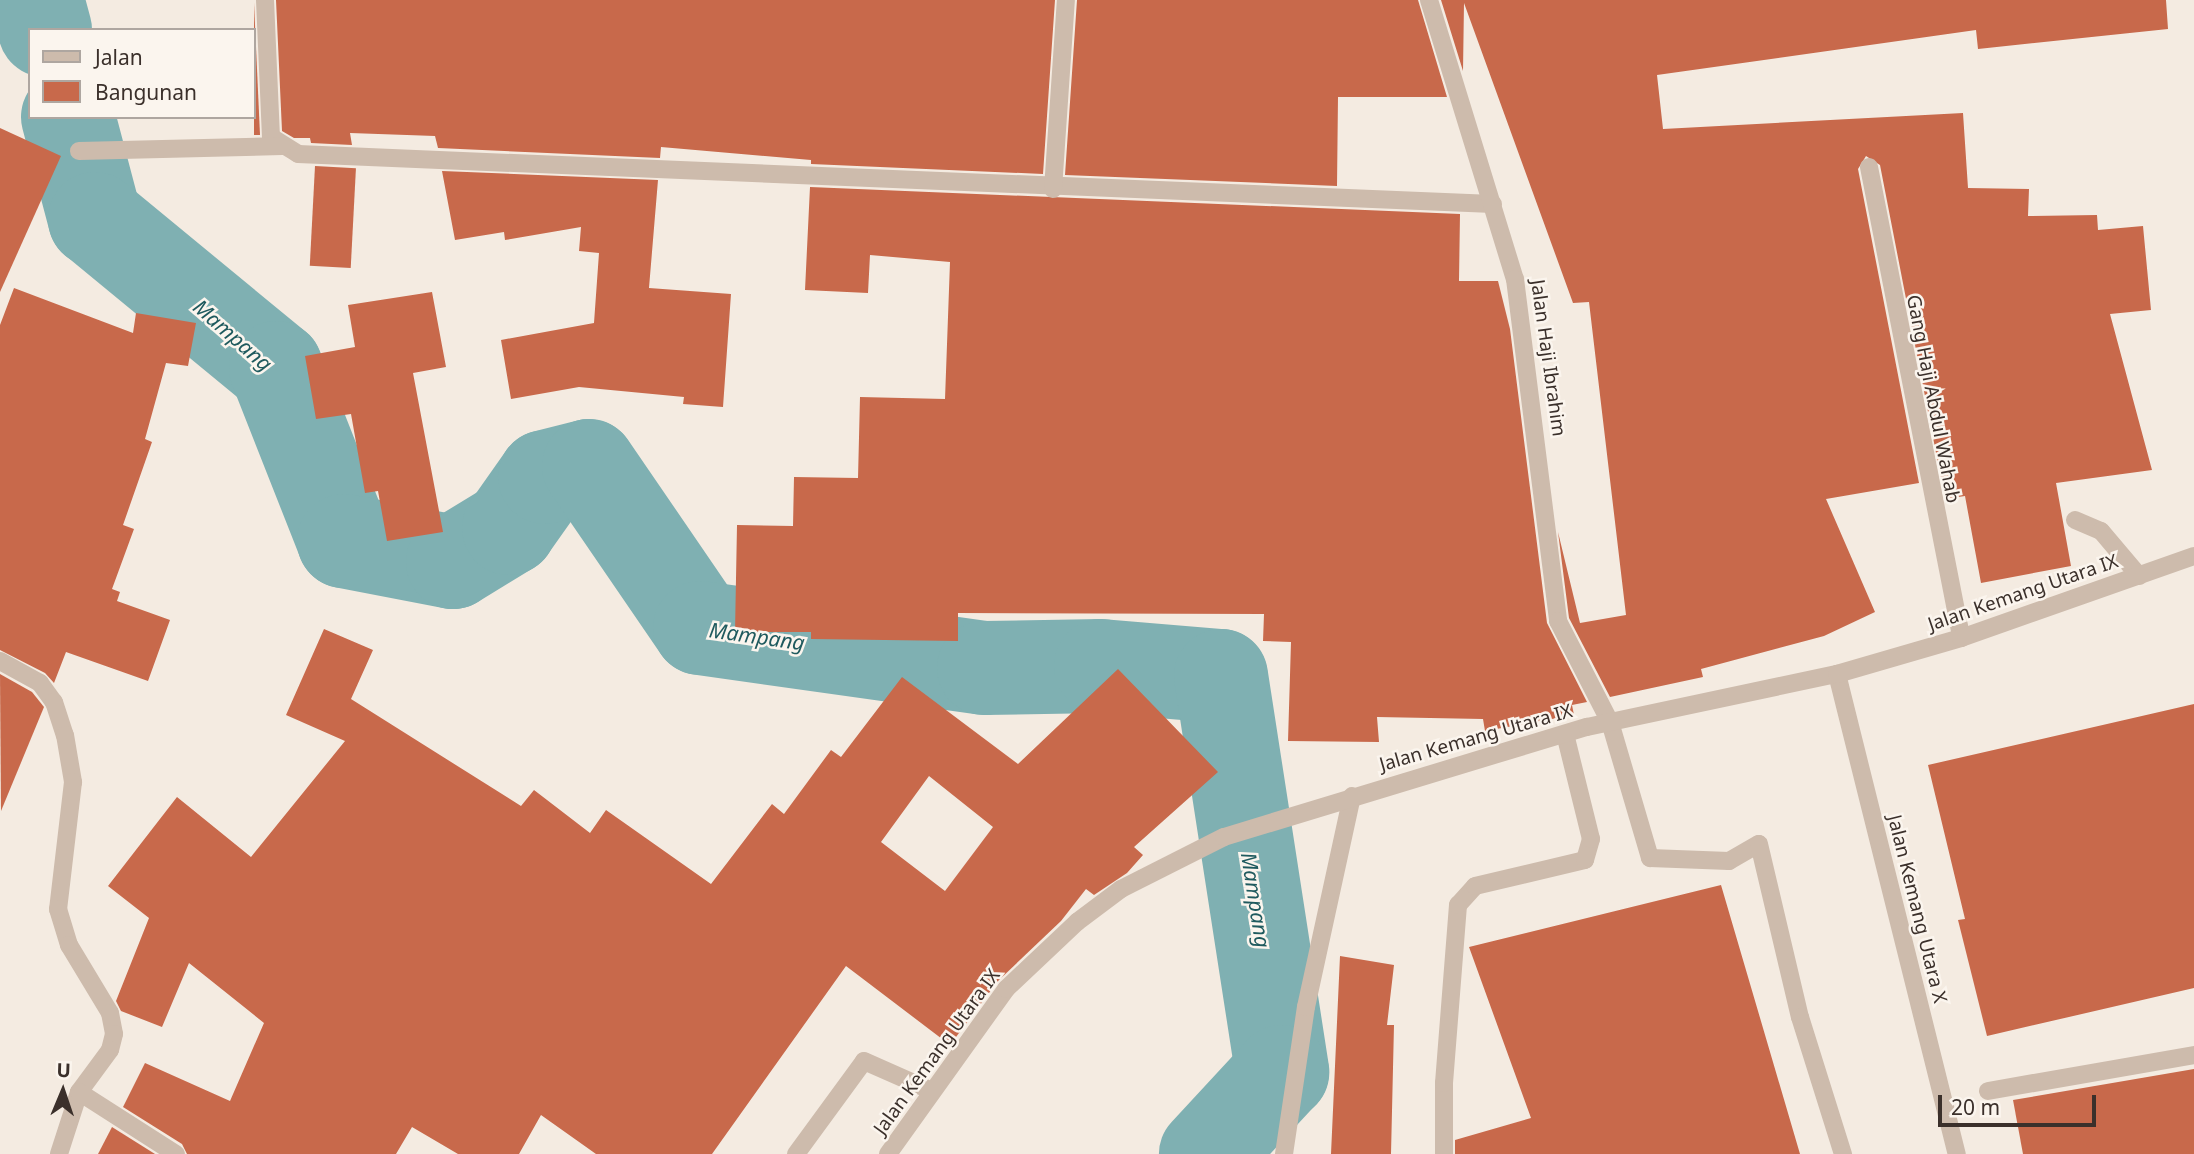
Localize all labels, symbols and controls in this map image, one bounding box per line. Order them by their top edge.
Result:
legend [28,28,256,119]
text: Jalan [95,43,143,71]
text: Bangunan [95,78,197,106]
street label: Jalan Haji Ibrahim [1526,278,1570,438]
street label: Gang Haji Abdul Wahab [1902,293,1964,505]
water label: Mampang [188,294,278,376]
street label: Jalan Kemang Utara IX [1925,550,2121,636]
water label: Mampang [708,617,806,655]
street label: Jalan Kemang Utara IX [1377,700,1575,776]
street label: Jalan Kemang Utara X [1883,813,1951,1005]
water label: Mampang [1236,850,1276,950]
street label: Jalan Kemang Utara IX [869,965,1005,1139]
north arrow [28,1056,98,1126]
text: U [56,1057,71,1083]
scale bar [1942,1080,2100,1124]
text: 20 m [1951,1093,2000,1121]

